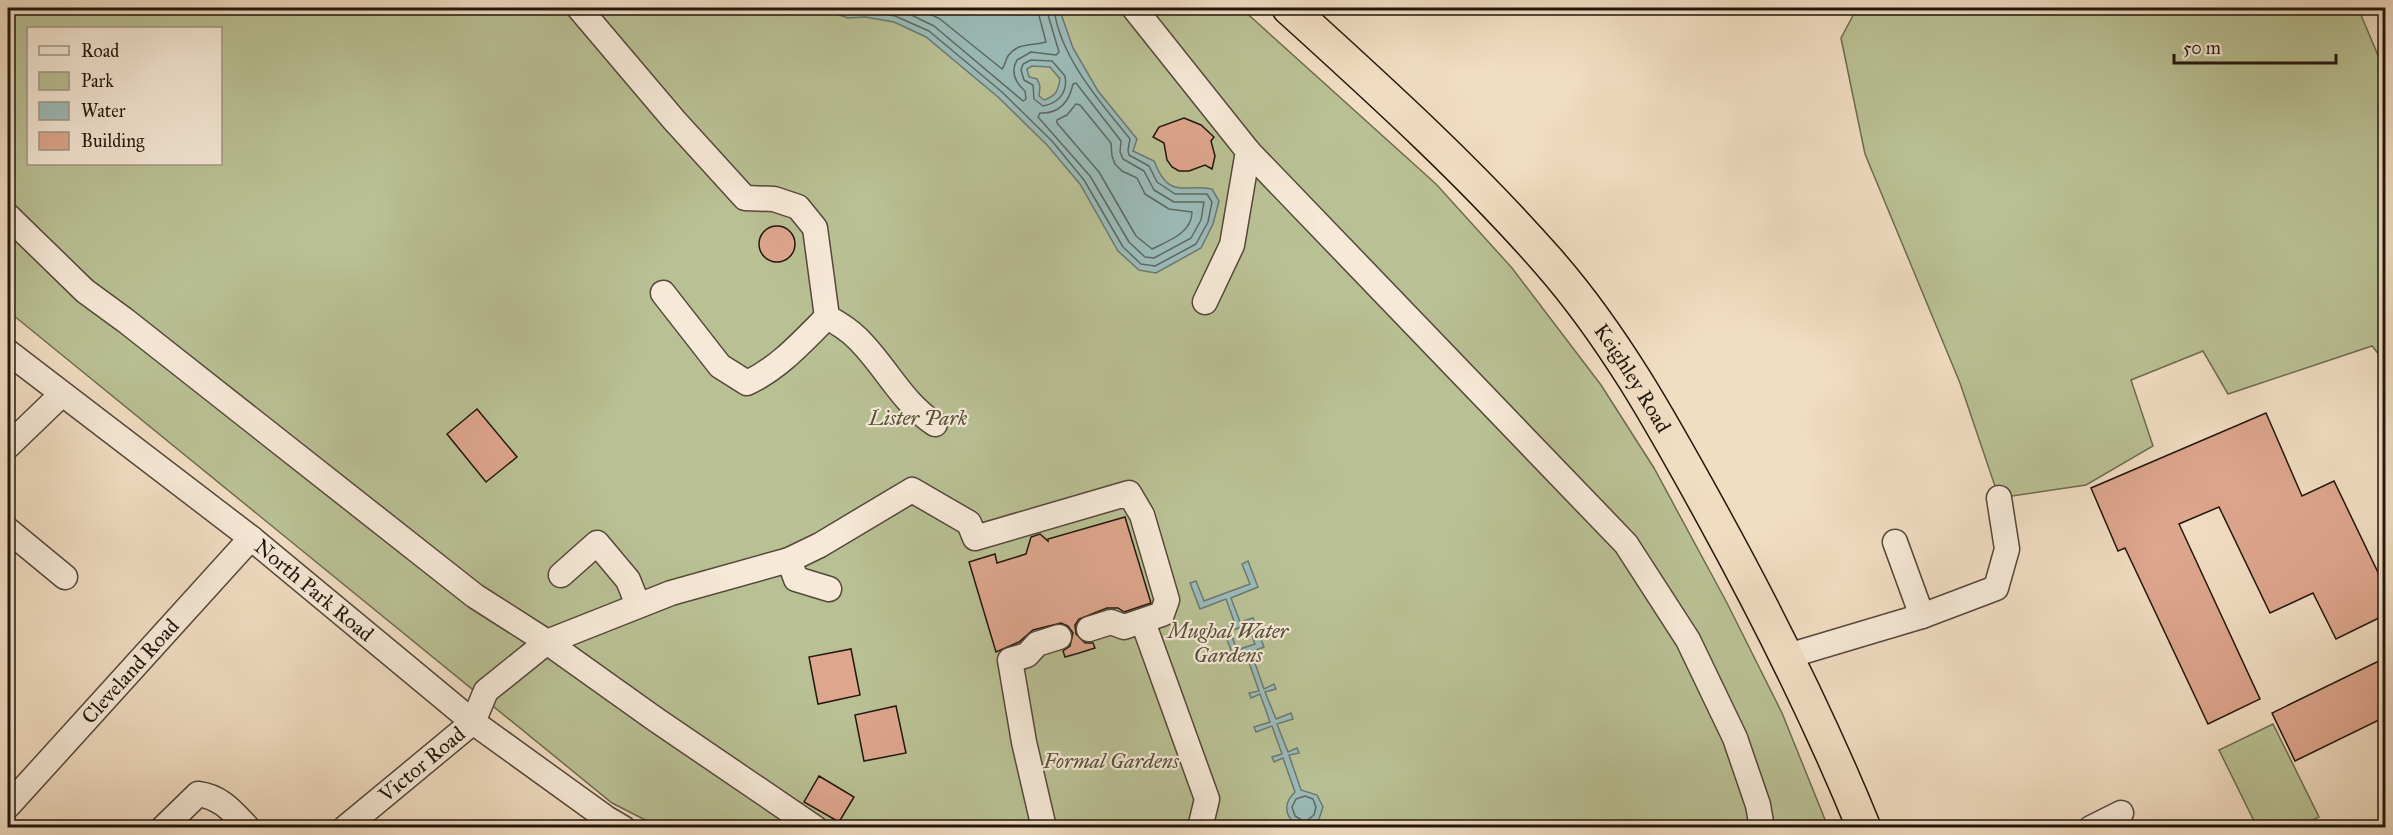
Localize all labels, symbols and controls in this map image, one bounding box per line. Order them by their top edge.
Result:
legend [27,27,222,165]
scale bar [2174,27,2336,65]
text: 50 m [2183,37,2221,59]
text: Road [81,40,119,62]
text: Park [81,70,114,92]
text: Water [81,100,126,122]
text: Building [81,130,145,153]
street label: Keighley Road [1588,319,1677,438]
park label: Lister Park [868,405,968,431]
street label: North Park Road [249,533,379,647]
street label: Cleveland Road [76,613,185,729]
park label: Mughal Water Gardens [1166,618,1290,668]
street label: Victor Road [373,721,471,808]
park label: Formal Gardens [1042,748,1180,774]

